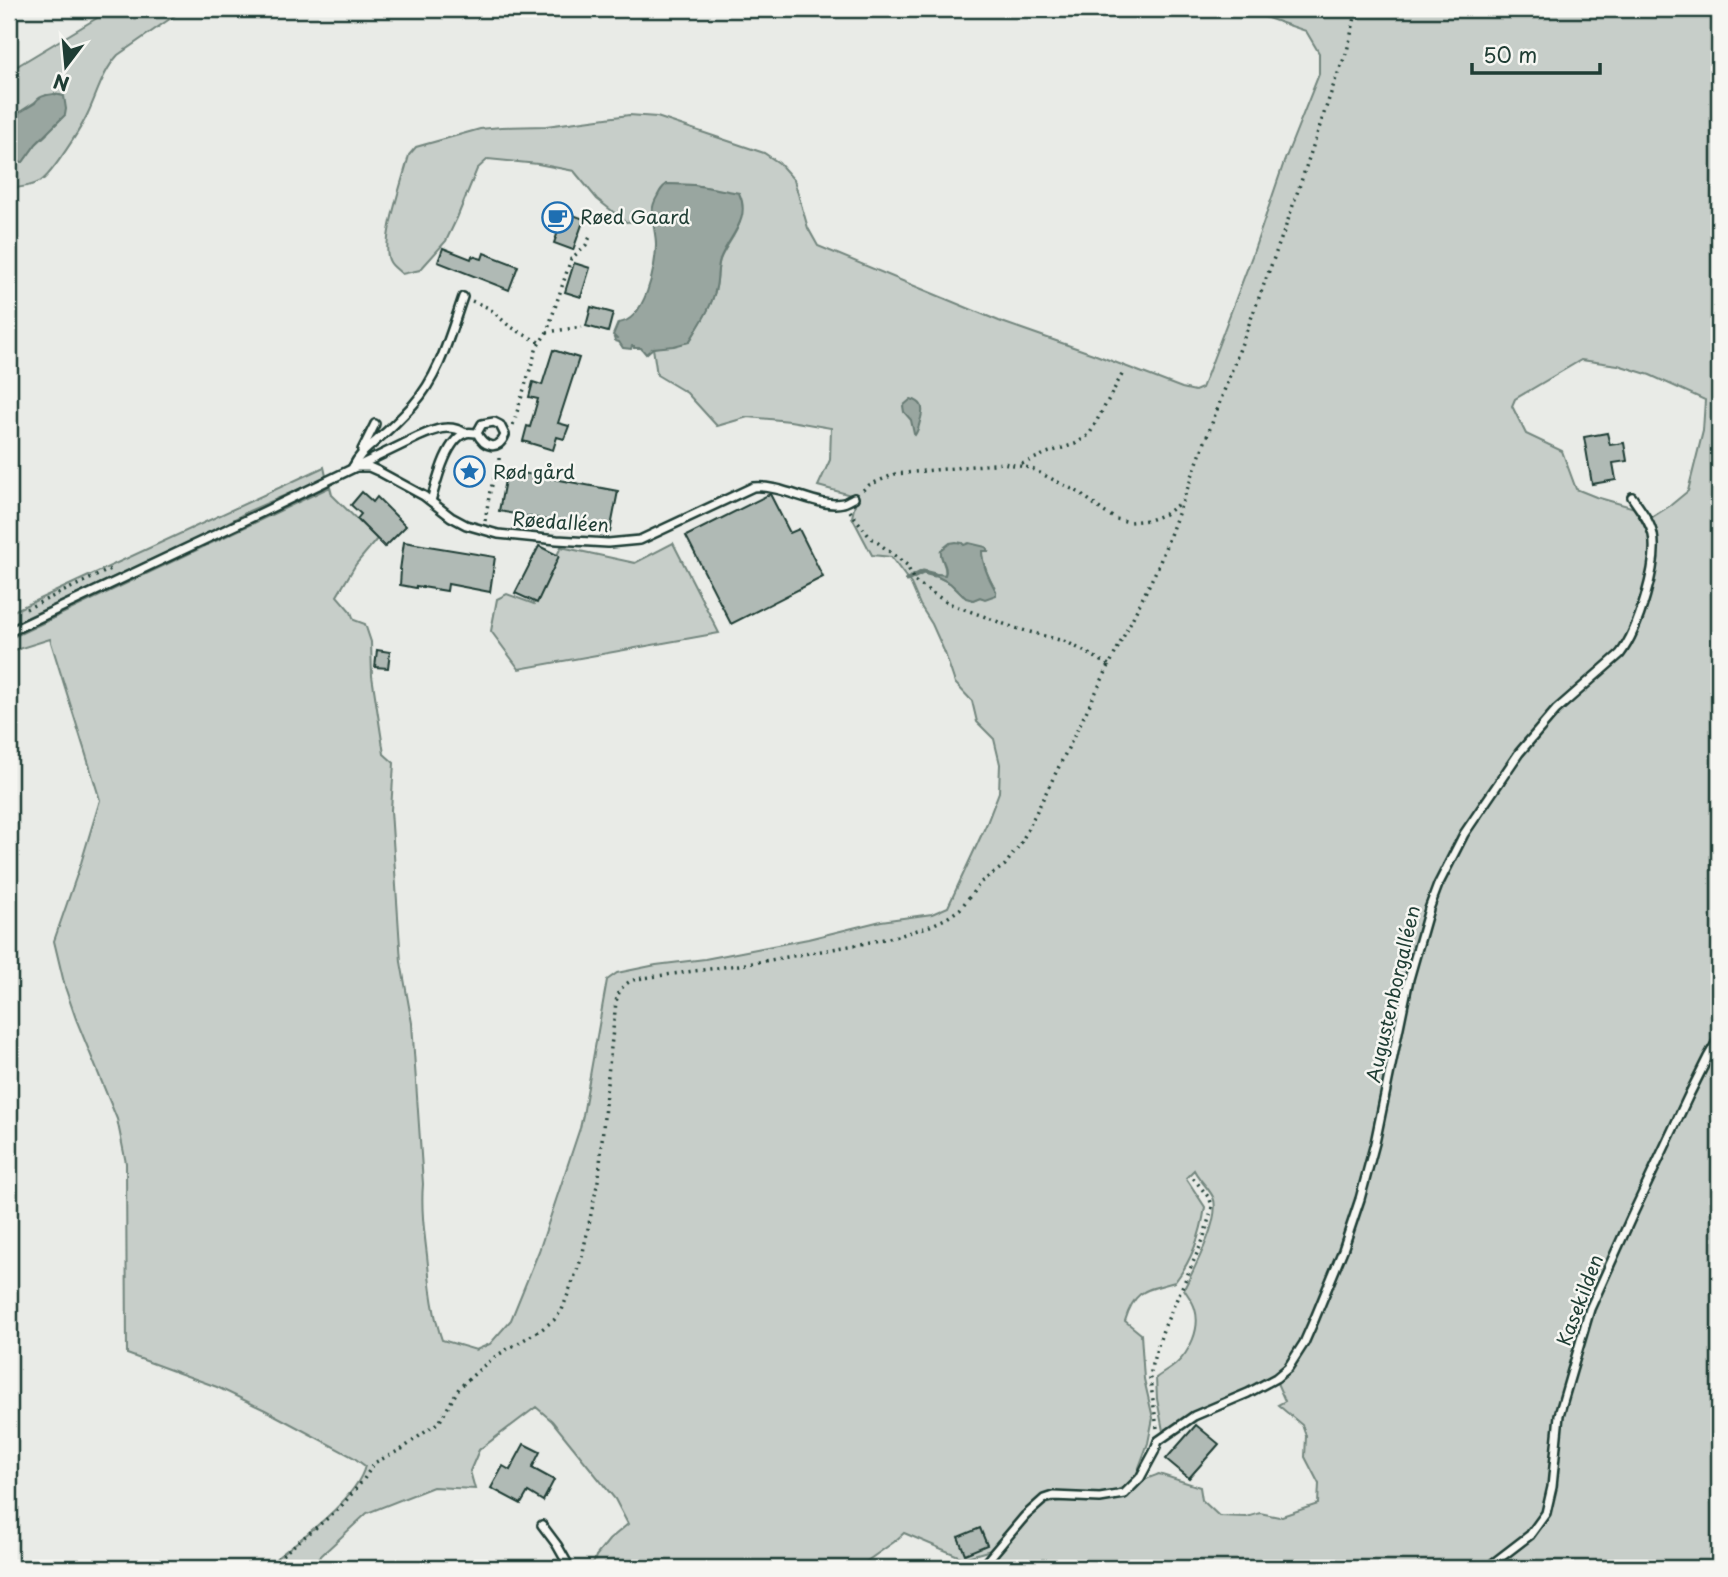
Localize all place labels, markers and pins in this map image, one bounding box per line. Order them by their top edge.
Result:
cafe icon: Røed Gaard [540,200,574,234]
place label: Røed Gaard [580,202,690,230]
place icon: Rød gård [453,455,487,489]
place label: Rød gård [493,457,575,485]

